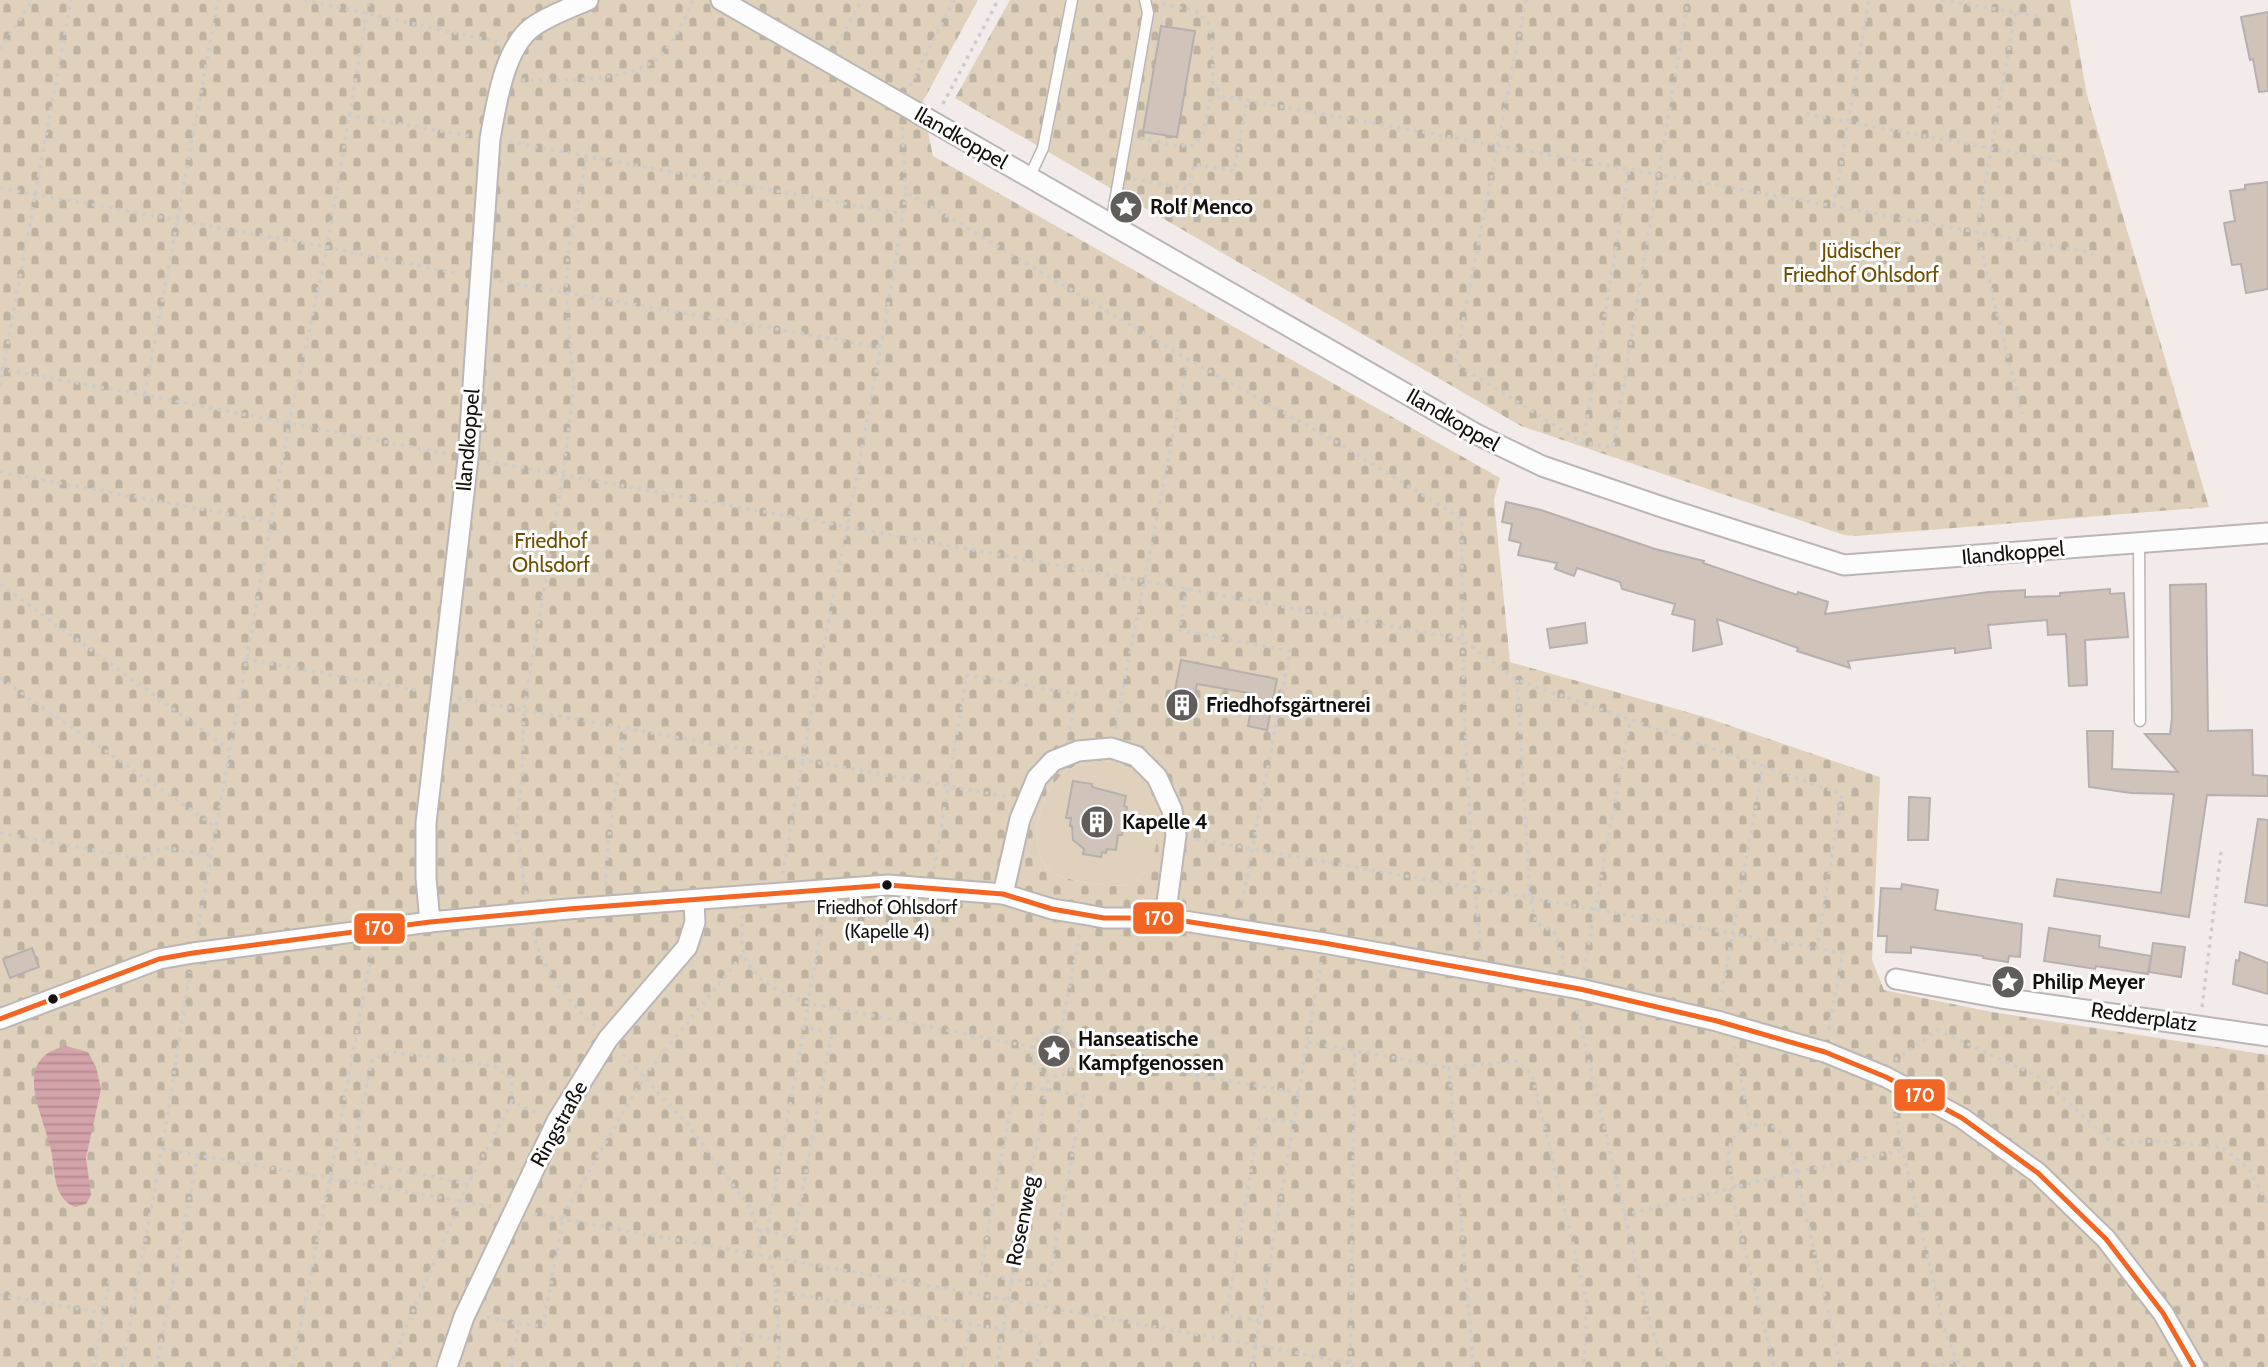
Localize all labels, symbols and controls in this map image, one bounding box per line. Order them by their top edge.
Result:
street label: Ilandkoppel [910,101,1012,174]
place icon: Rolf Menco [1107,188,1145,226]
place label: Rolf Menco [1150,194,1253,219]
park label: Jüdischer Friedhof Ohlsdorf [1783,238,1939,287]
street label: Ilandkoppel [1402,383,1504,456]
street label: Ilandkoppel [451,387,484,492]
park label: Friedhof Ohlsdorf [512,528,590,577]
street label: Ilandkoppel [1960,536,2065,569]
building icon: Friedhofsgärtnerei [1163,686,1201,724]
place label: Friedhofsgärtnerei [1206,692,1371,717]
building icon: Kapelle 4 [1078,803,1116,841]
place label: Kapelle 4 [1122,809,1208,834]
marker: Friedhof Ohlsdorf (Kapelle 4) [880,878,894,892]
place label: Friedhof Ohlsdorf (Kapelle 4) [816,896,958,943]
line badge: 170 [1132,901,1185,935]
text: 170 [1144,907,1174,930]
line badge: 170 [353,912,406,945]
text: 170 [364,917,394,940]
place icon: Philip Meyer [1989,963,2027,1001]
place label: Philip Meyer [2032,969,2145,994]
unlabelled marker [46,992,60,1006]
street label: Redderplatz [2089,997,2199,1036]
place label: Hanseatische Kampfgenossen [1078,1026,1224,1075]
place icon: Hanseatische Kampfgenossen [1035,1032,1073,1070]
street label: Ringstraße [525,1076,592,1171]
line badge: 170 [1893,1078,1946,1112]
text: 170 [1905,1084,1935,1107]
street label: Rosenweg [1001,1173,1043,1268]

